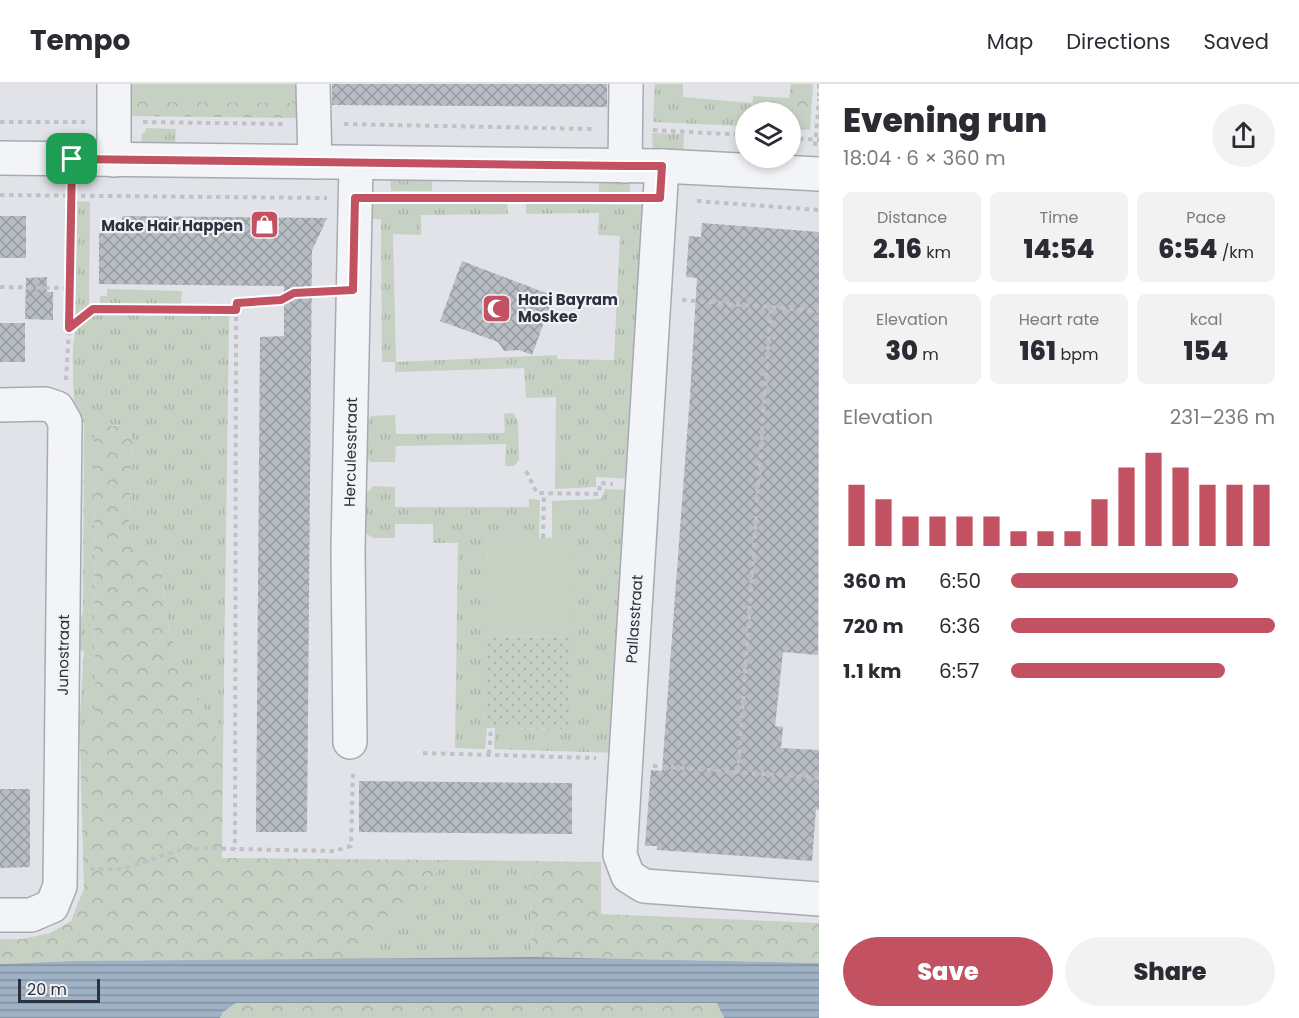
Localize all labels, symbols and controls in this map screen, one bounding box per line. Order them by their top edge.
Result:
text: Tempo [30,21,130,60]
text: Map [987,27,1033,56]
text: Directions [1066,27,1170,56]
text: Saved [1203,27,1269,56]
text: Evening run [843,97,1047,144]
map controls [735,102,801,168]
button: layers [735,102,801,168]
button: share [1212,104,1275,167]
pin [46,133,97,184]
icon: arrive [55,142,88,175]
text: 18:04 · 6 × 360 m [843,144,1006,172]
text: Distance [877,206,947,229]
text: Time [1040,206,1079,229]
text: Pace [1186,206,1226,229]
shop icon: Make Hair Happen [248,209,280,241]
place label: Make Hair Happen [101,215,243,236]
text: 2.16 [873,231,922,267]
text: 14:54 [1024,231,1094,267]
text: 6:54 [1158,231,1217,267]
text: km [922,241,951,264]
text: /km [1217,241,1254,264]
place label: Haci Bayram Moskee [518,289,618,327]
mosque icon: Haci Bayram Moskee [481,292,513,324]
text: Elevation [876,308,948,331]
text: Heart rate [1019,308,1099,331]
text: kcal [1190,308,1222,331]
text: 30 [885,333,918,369]
text: 161 [1019,333,1056,369]
text: 154 [1183,333,1229,369]
text: m [918,343,939,366]
text: bpm [1056,343,1099,366]
street label: Herculesstraat [338,397,362,507]
text: Elevation [843,403,933,431]
text: 231–236 m [1170,403,1275,431]
text: 360 m [843,567,906,595]
text: 6:50 [939,567,981,595]
street label: Pallasstraat [620,574,648,664]
text: 720 m [843,612,904,640]
text: 6:36 [939,612,980,640]
street label: Junostraat [52,614,74,696]
text: 1.1 km [843,657,901,685]
text: 6:57 [939,657,979,685]
button: Save [843,937,1053,1006]
button: Share [1065,937,1275,1006]
scale bar [18,976,100,1004]
text: 20 m [27,978,67,1001]

